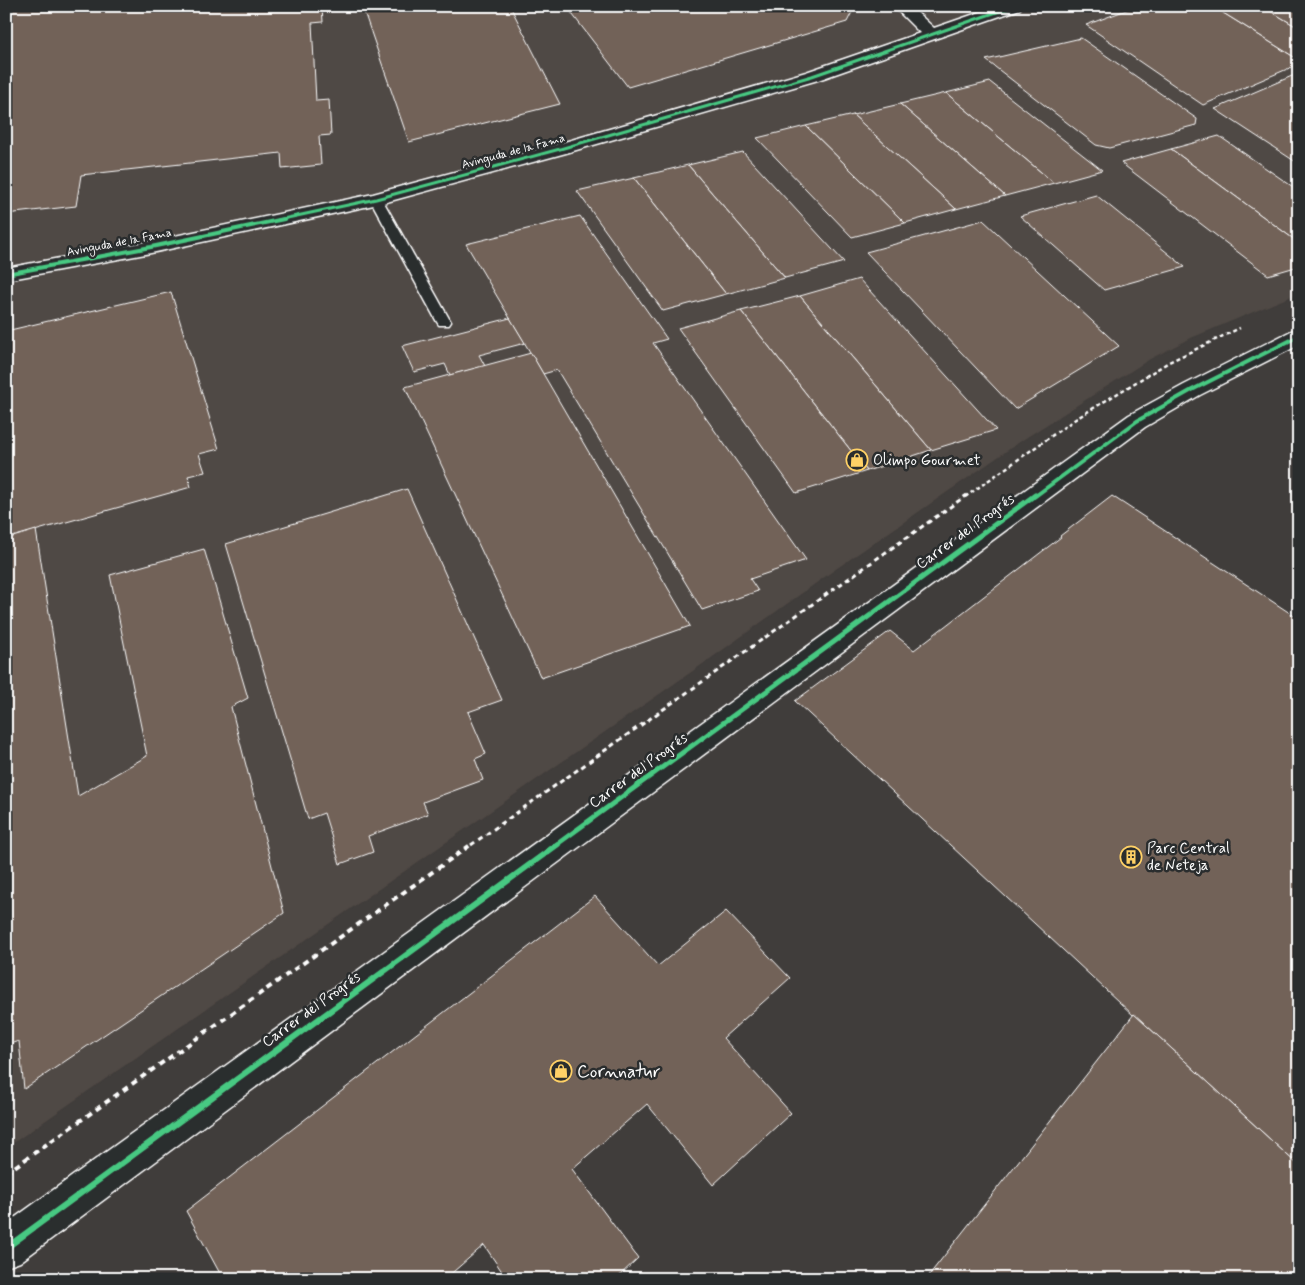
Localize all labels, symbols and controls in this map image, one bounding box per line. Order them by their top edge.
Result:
street label: Avinguda de la Fama [460,130,567,173]
street label: Avinguda de la Fama [65,225,173,261]
shop icon: Olimpo Gourmet [845,448,869,472]
place label: Olimpo Gourmet [873,451,981,471]
street label: Carrer del Progrés [912,489,1019,574]
street label: Carrer del Progrés [585,728,692,813]
place label: Parc Central de Neteja [1147,839,1230,876]
building icon: Parc Central de Neteja [1119,845,1143,869]
street label: Carrer del Progrés [258,967,365,1052]
shop icon: Cornnatur [549,1059,573,1083]
place label: Cornnatur [577,1060,661,1084]

